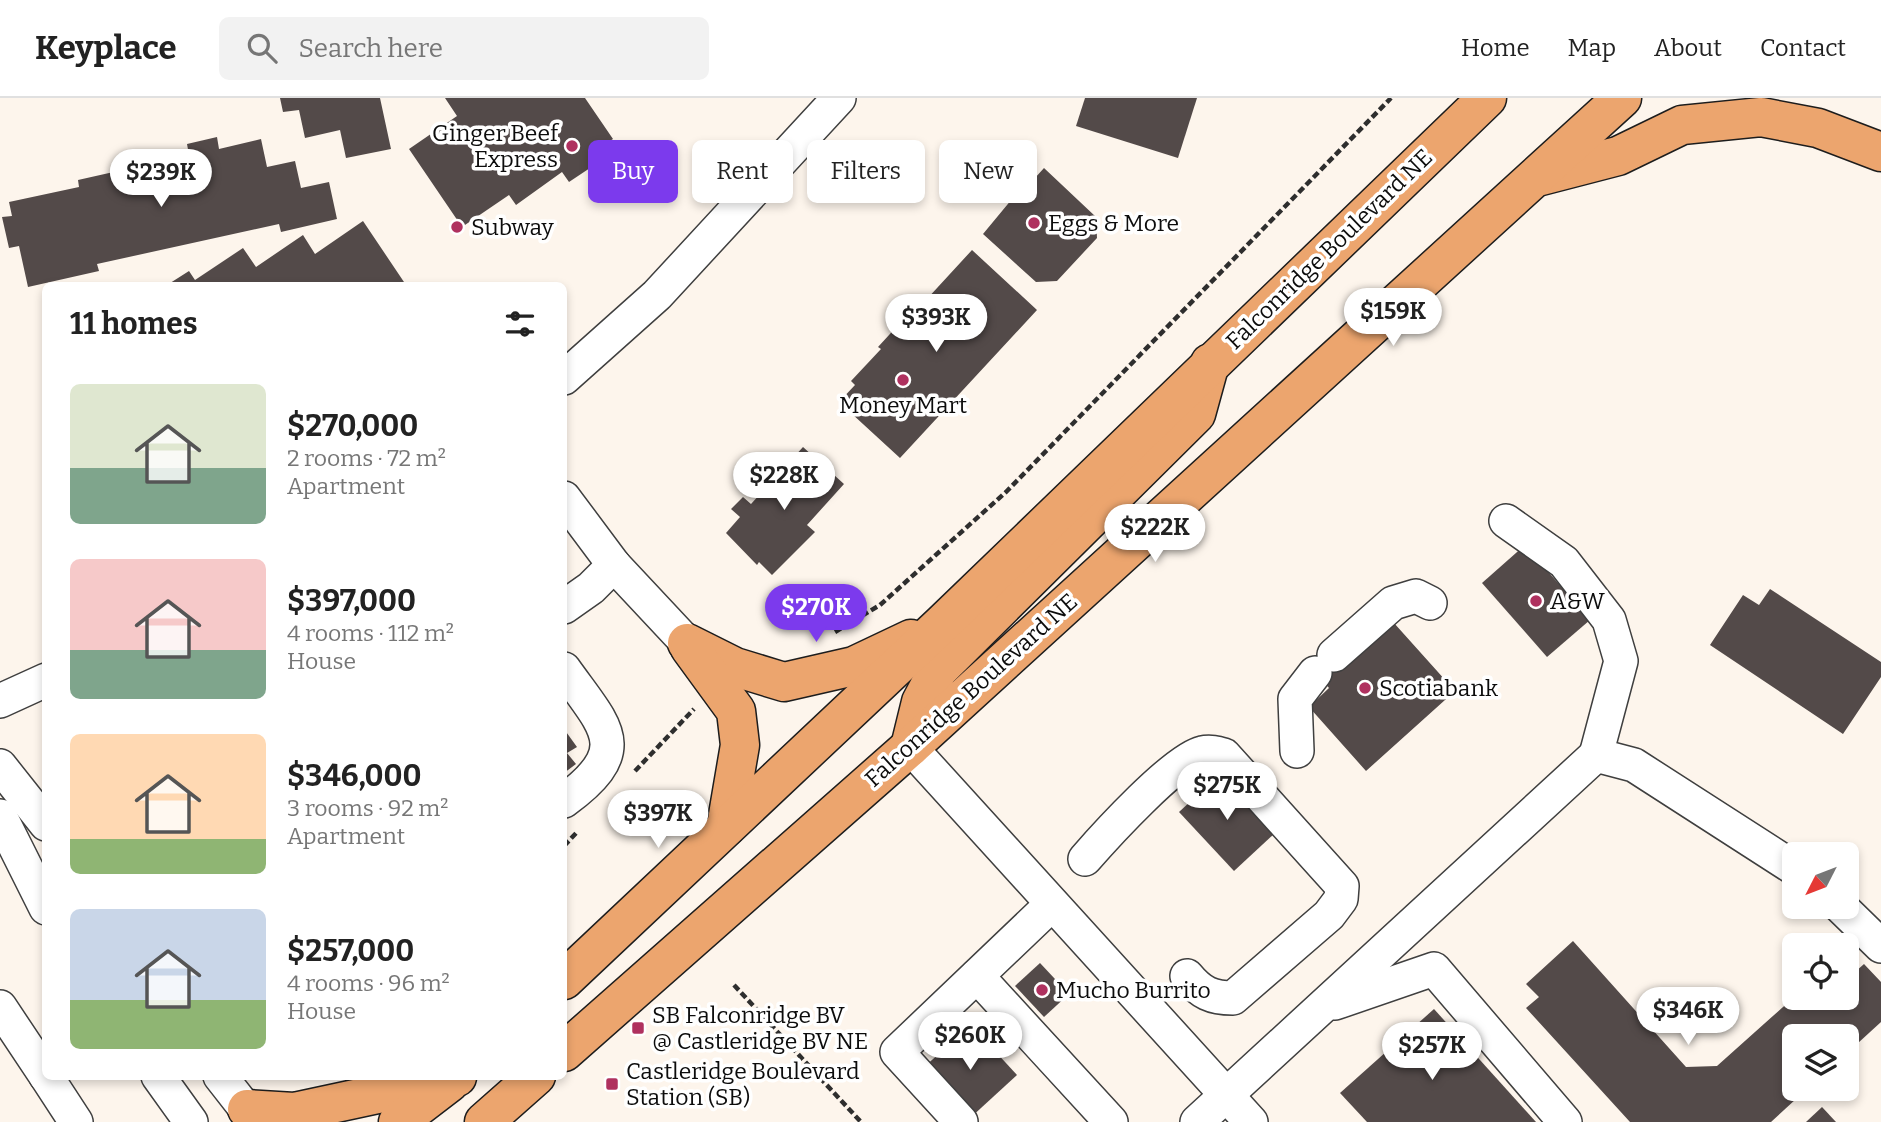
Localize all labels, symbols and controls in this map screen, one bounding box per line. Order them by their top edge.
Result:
search box [219,17,709,80]
text: Keyplace [35,28,177,68]
icon: search [243,29,281,67]
text: Search here [299,33,443,64]
text: Home [1461,34,1530,62]
text: Map [1568,34,1616,62]
text: About [1654,34,1722,62]
text: Contact [1760,34,1846,62]
place label: Ginger Beef Express [432,119,560,173]
marker: Ginger Beef Express [564,138,580,154]
chip: Buy [588,140,678,203]
chip: Rent [692,140,793,203]
chip: Filters [807,140,925,203]
chip: New [939,140,1037,203]
street label: Falconridge Boulevard NE [1220,143,1438,355]
pin: $239K [112,150,210,209]
text: $239K [126,158,196,186]
place label: Eggs & More [1048,209,1179,237]
place label: Subway [471,213,554,241]
marker: Eggs & More [1026,215,1042,231]
marker: Subway [449,219,465,235]
pin: $159K [1344,288,1442,348]
pin: $393K [887,294,985,354]
text: $159K [1360,297,1426,325]
text: $393K [901,303,971,331]
icon: filters [501,305,539,343]
text: 11 homes [70,306,198,342]
marker: Money Mart [895,372,911,388]
place label: Money Mart [839,391,967,419]
text: $270,000 [287,408,418,444]
icon: home [126,412,210,496]
text: 2 rooms · 72 m² [287,444,446,472]
pin: $228K [735,452,833,512]
text: $228K [749,461,819,489]
text: Apartment [287,472,405,500]
pin: $222K [1106,504,1204,564]
text: $222K [1120,513,1190,541]
text: $397,000 [287,583,416,619]
pin: $270K [767,584,865,644]
icon: home [126,587,210,671]
street label: Falconridge Boulevard NE [859,587,1083,793]
place label: A&W [1550,587,1605,615]
text: $270K [781,593,851,621]
marker: A&W [1528,593,1544,609]
text: 4 rooms · 112 m² [287,619,454,647]
text: House [287,647,356,675]
place label: Scotiabank [1379,674,1498,702]
marker: Scotiabank [1357,680,1373,696]
text: $346,000 [287,758,422,794]
icon: home [126,762,210,846]
pin: $275K [1178,762,1276,822]
text: $275K [1193,771,1261,799]
pin: $397K [609,790,707,850]
text: 3 rooms · 92 m² [287,794,448,822]
text: $397K [623,799,693,827]
text: Apartment [287,822,405,850]
north arrow [1782,842,1858,919]
map controls [1782,842,1859,1101]
text: $257,000 [287,933,414,969]
button: locate [1782,933,1859,1010]
icon: home [126,937,210,1021]
text: 4 rooms · 96 m² [287,969,450,997]
place label: Mucho Burrito [1056,976,1211,1004]
marker: Mucho Burrito [1034,982,1050,998]
pin: $346K [1639,988,1737,1047]
text: $346K [1652,996,1724,1024]
text: House [287,997,356,1025]
place label: SB Falconridge BV @ Castleridge BV NE [652,1001,868,1055]
pin: $260K [921,1012,1019,1072]
marker: SB Falconridge BV @ Castleridge BV NE [630,1020,646,1036]
text: $260K [934,1021,1006,1049]
pin: $257K [1383,1023,1481,1082]
button: layers [1782,1024,1859,1101]
text: $257K [1398,1031,1466,1059]
place label: Castleridge Boulevard Station (SB) [626,1057,860,1111]
marker: Castleridge Boulevard Station (SB) [604,1076,620,1092]

